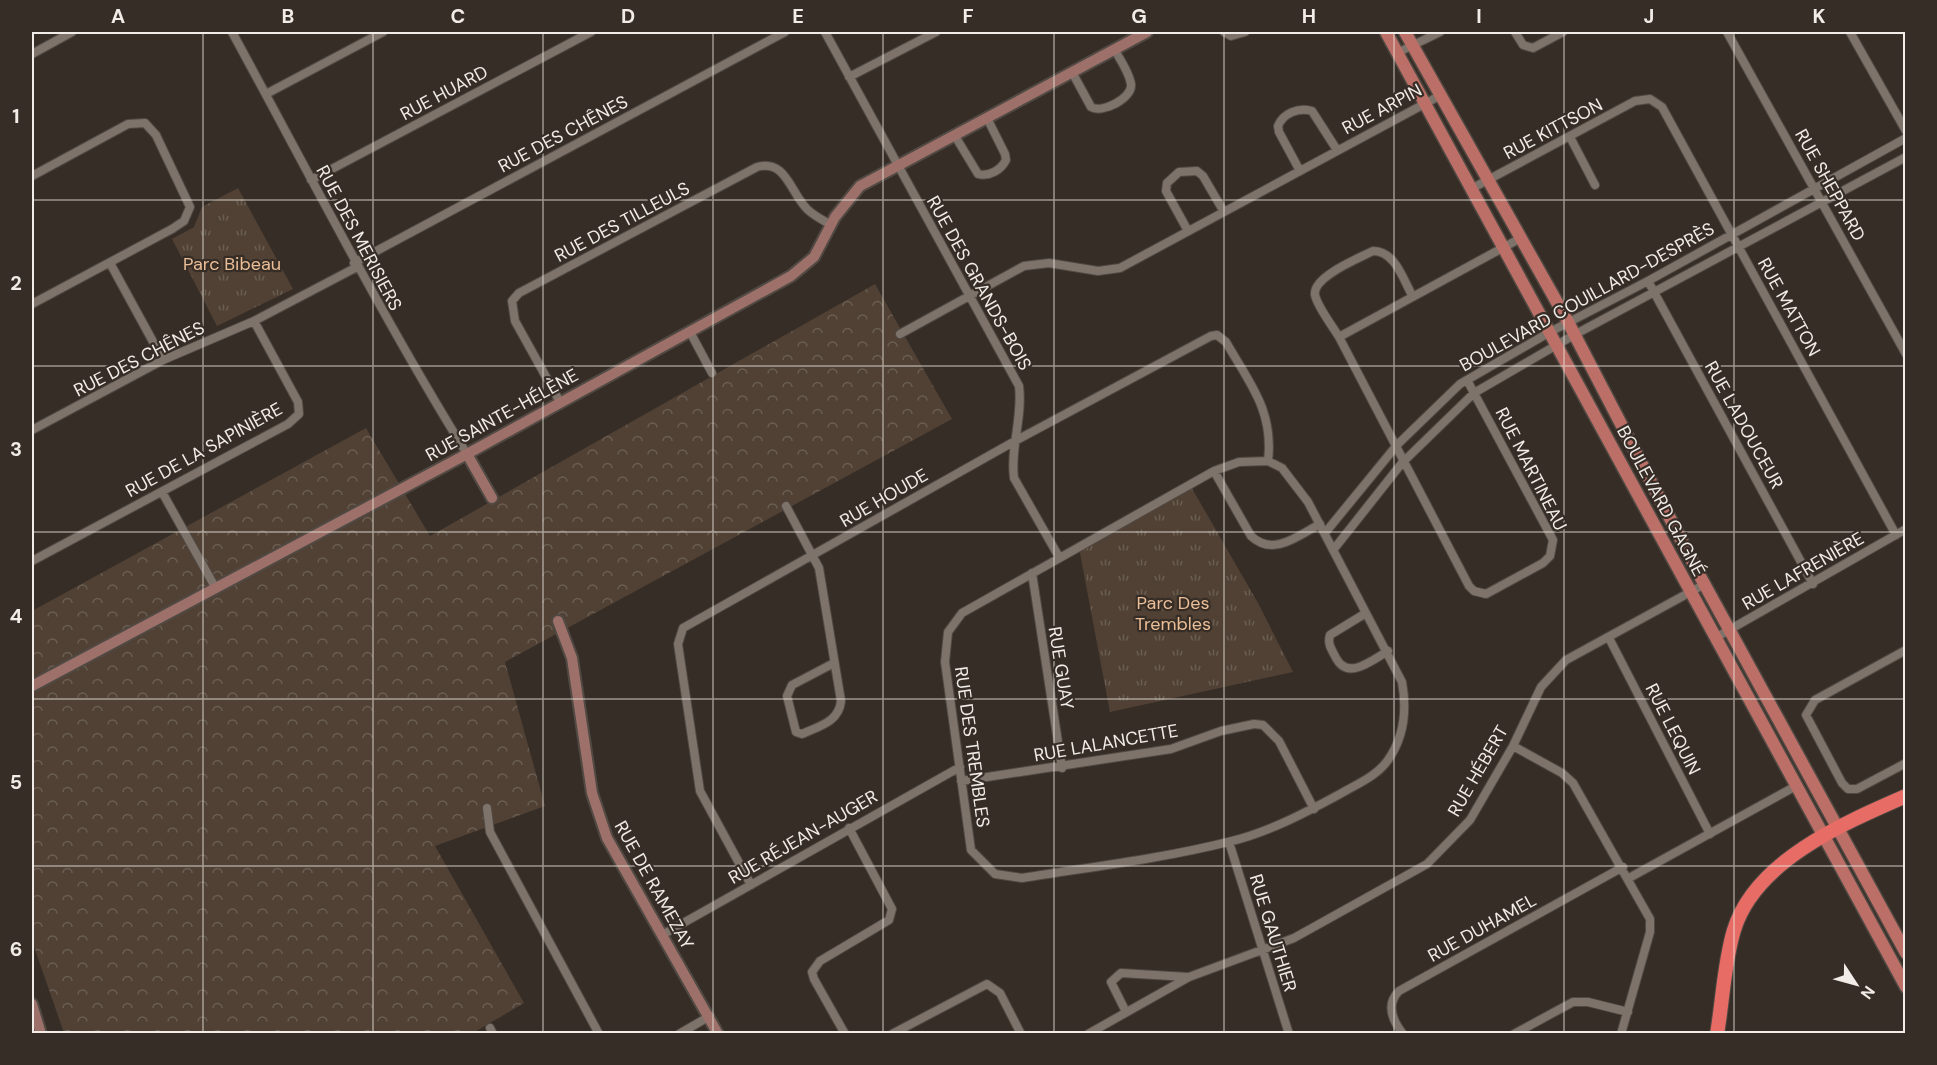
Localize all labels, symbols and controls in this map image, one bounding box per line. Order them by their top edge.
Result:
text: A [111,3,125,29]
text: B [282,3,294,29]
text: C [451,3,465,29]
text: D [621,3,635,29]
text: E [792,3,804,29]
text: F [962,3,974,29]
text: G [1131,3,1147,29]
text: H [1302,3,1316,29]
text: I [1476,3,1482,29]
text: J [1644,3,1654,29]
text: K [1812,3,1826,29]
street label: RUE HUARD [396,60,492,126]
street label: RUE ARPIN [1338,78,1426,140]
street label: RUE DES CHÊNES [494,90,632,178]
street label: RUE KITTSON [1499,93,1607,165]
text: 1 [12,103,20,129]
street label: RUE SHEPPARD [1789,125,1871,245]
street label: RUE DES MERISIERS [311,161,407,315]
street label: RUE DES TILLEULS [550,176,694,268]
street label: RUE DES GRANDS-BOIS [921,191,1037,375]
street label: BOULEVARD COUILLARD-DESPRÈS [1455,217,1719,377]
park label: Parc Bibeau [183,252,281,276]
street label: RUE MATTON [1752,254,1826,360]
text: 2 [10,270,22,296]
street label: RUE DES CHÊNES [70,316,208,402]
street label: RUE LADOUCEUR [1699,357,1789,493]
street label: RUE SAINTE-HÉLÈNE [421,363,583,467]
street label: RUE DE LA SAPINIÈRE [121,397,287,503]
street label: RUE MARTINEAU [1490,403,1572,535]
street label: BOULEVARD GAGNÉ [1611,421,1711,581]
text: 3 [10,436,22,462]
street label: RUE HOUDE [836,463,932,533]
street label: RUE LAFRENIÈRE [1738,526,1868,616]
park label: Parc Des Trembles [1135,591,1211,636]
text: 4 [10,603,23,629]
street label: RUE GUAY [1043,625,1079,712]
street label: RUE DES TREMBLES [949,665,995,829]
street label: RUE LEQUIN [1640,679,1706,779]
street label: RUE LALANCETTE [1032,718,1180,768]
street label: RUE HÉBERT [1442,721,1514,821]
text: 5 [10,769,22,795]
street label: RUE RÉJEAN-AUGER [724,784,882,890]
street label: RUE DE RAMEZAY [609,816,700,954]
street label: RUE GAUTHIER [1244,871,1302,995]
street label: RUE DUHAMEL [1423,888,1541,968]
text: 6 [10,936,22,962]
north arrow [1826,954,1886,1014]
text: N [1856,982,1880,1003]

